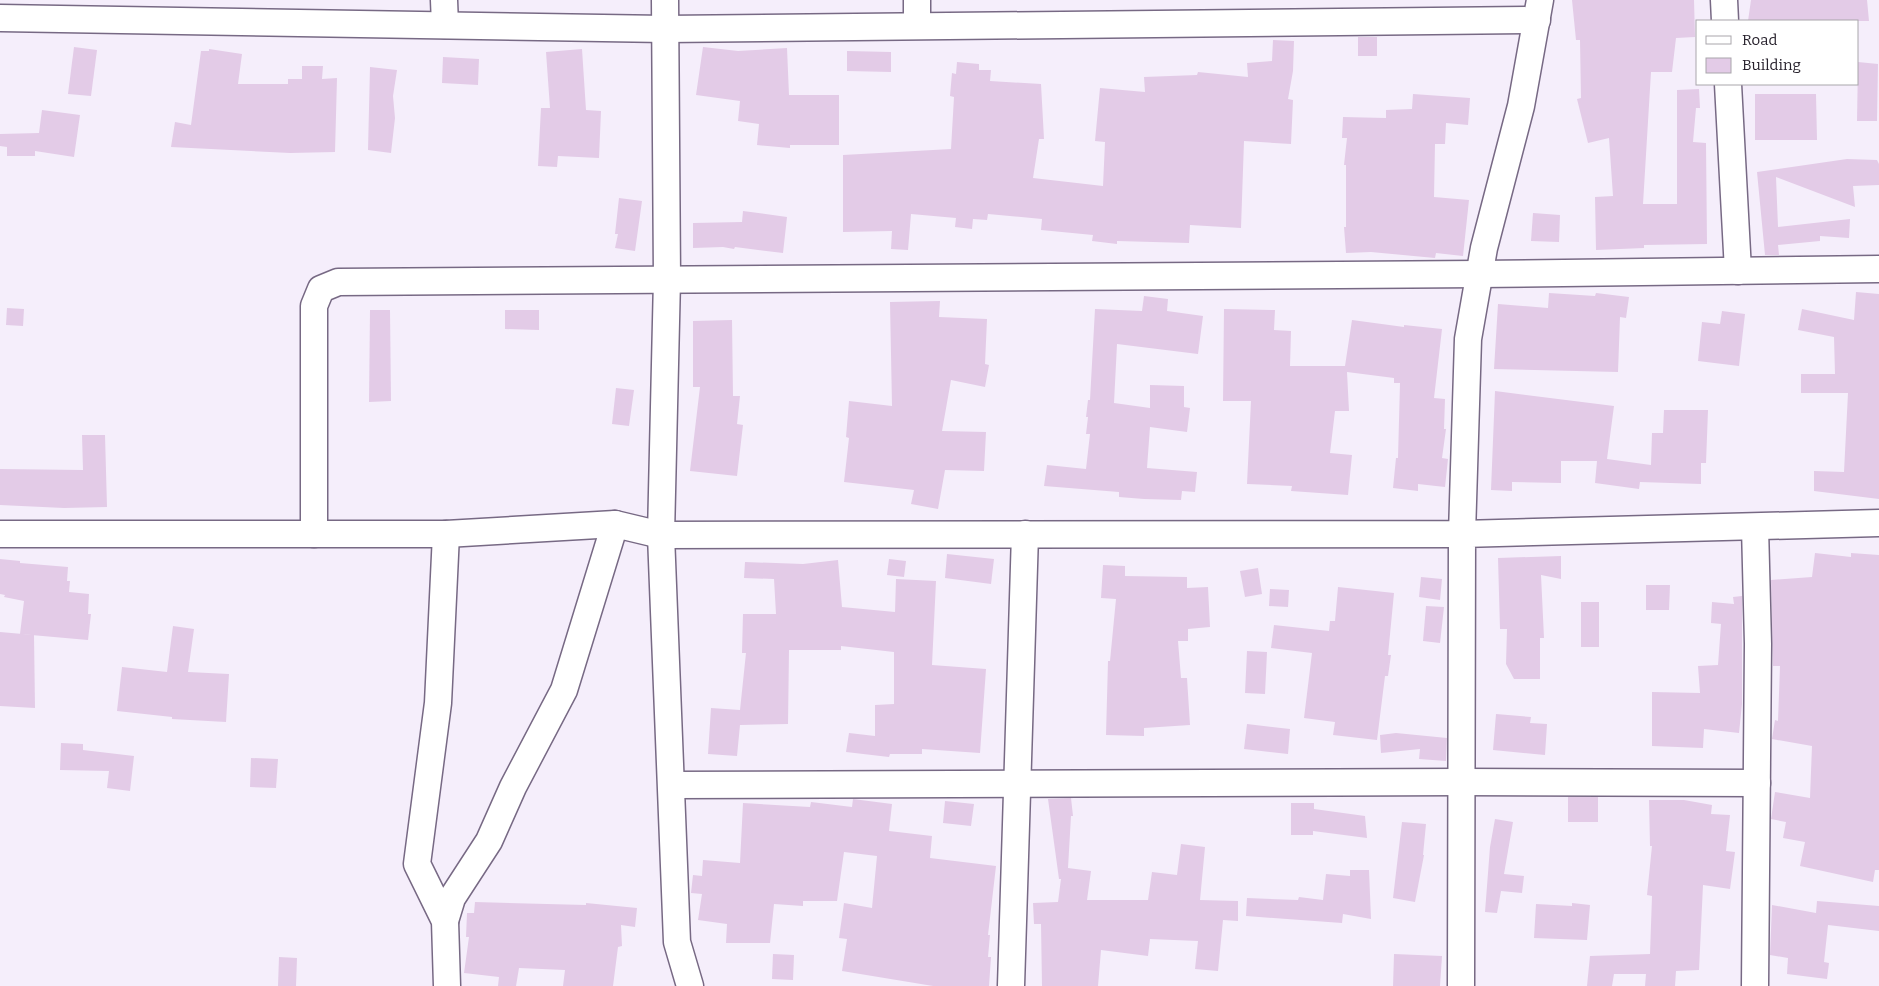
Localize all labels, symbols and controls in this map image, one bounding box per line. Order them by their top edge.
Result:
legend [1696,20,1859,85]
text: Road [1742,31,1777,49]
text: Building [1742,56,1801,74]

